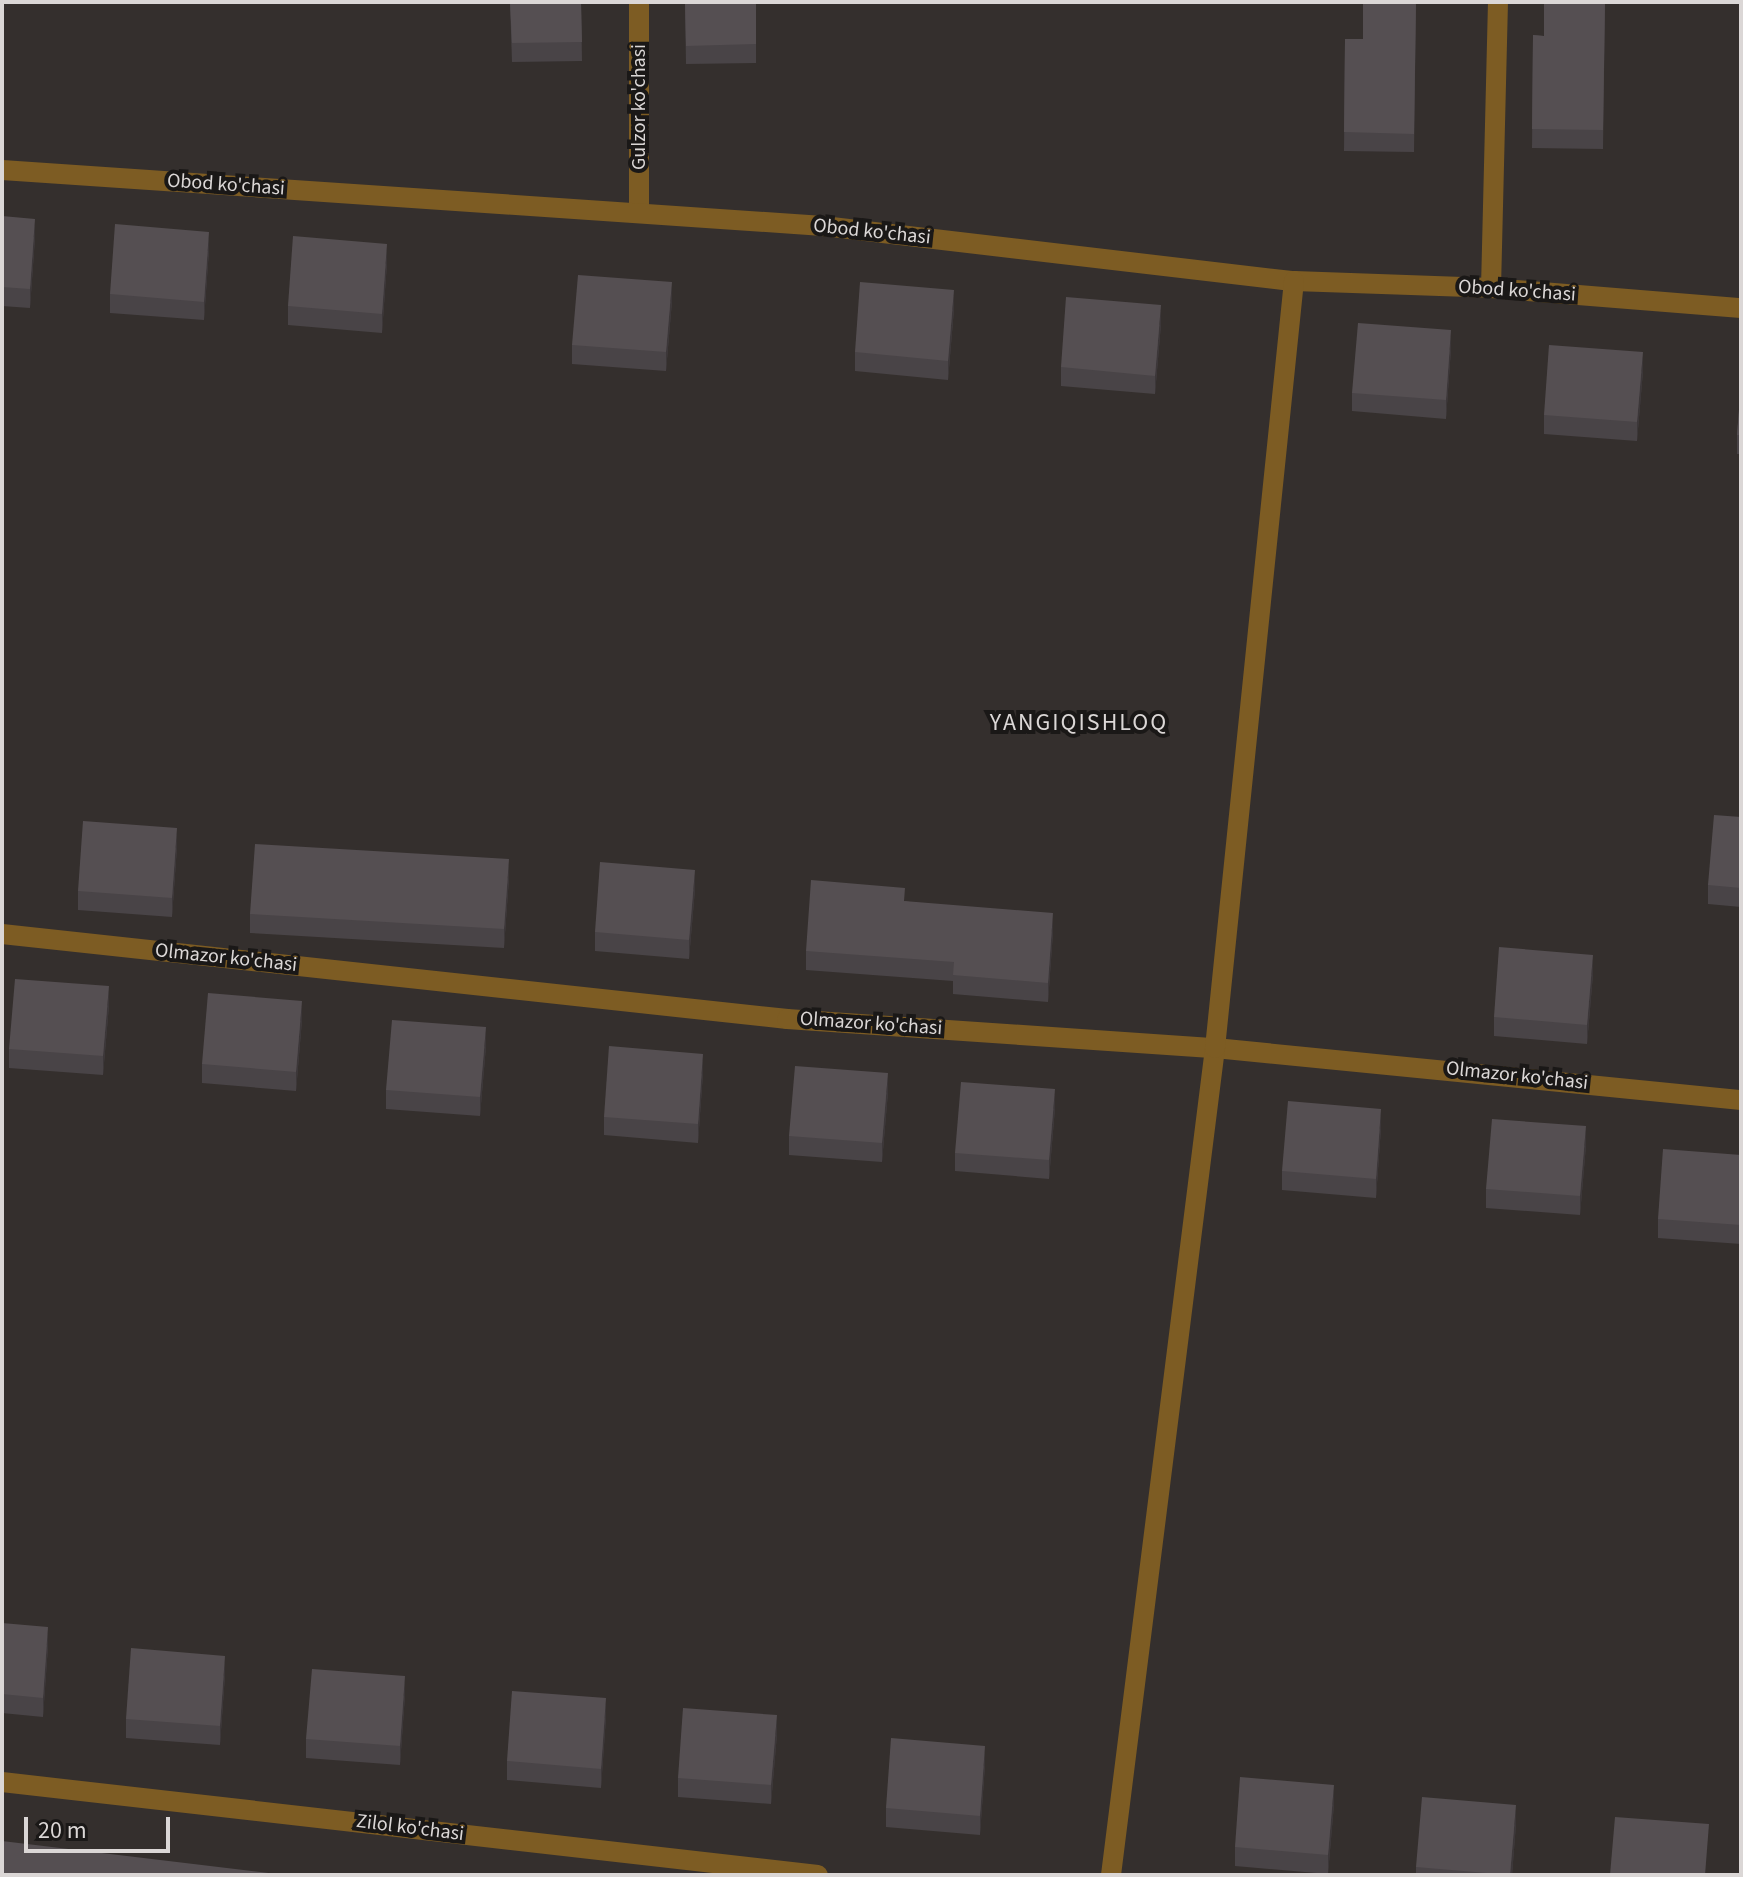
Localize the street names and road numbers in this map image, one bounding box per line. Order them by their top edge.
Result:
street label: Gulzor ko'chasi [627,44,651,170]
street label: Obod ko'chasi [166,169,286,201]
street label: Obod ko'chasi [812,214,932,250]
street label: Obod ko'chasi [1457,275,1577,307]
street label: Olmazor ko'chasi [154,939,298,977]
street label: Olmazor ko'chasi [799,1007,943,1041]
street label: Olmazor ko'chasi [1445,1057,1589,1095]
street label: Zilol ko'chasi [355,1809,465,1847]

